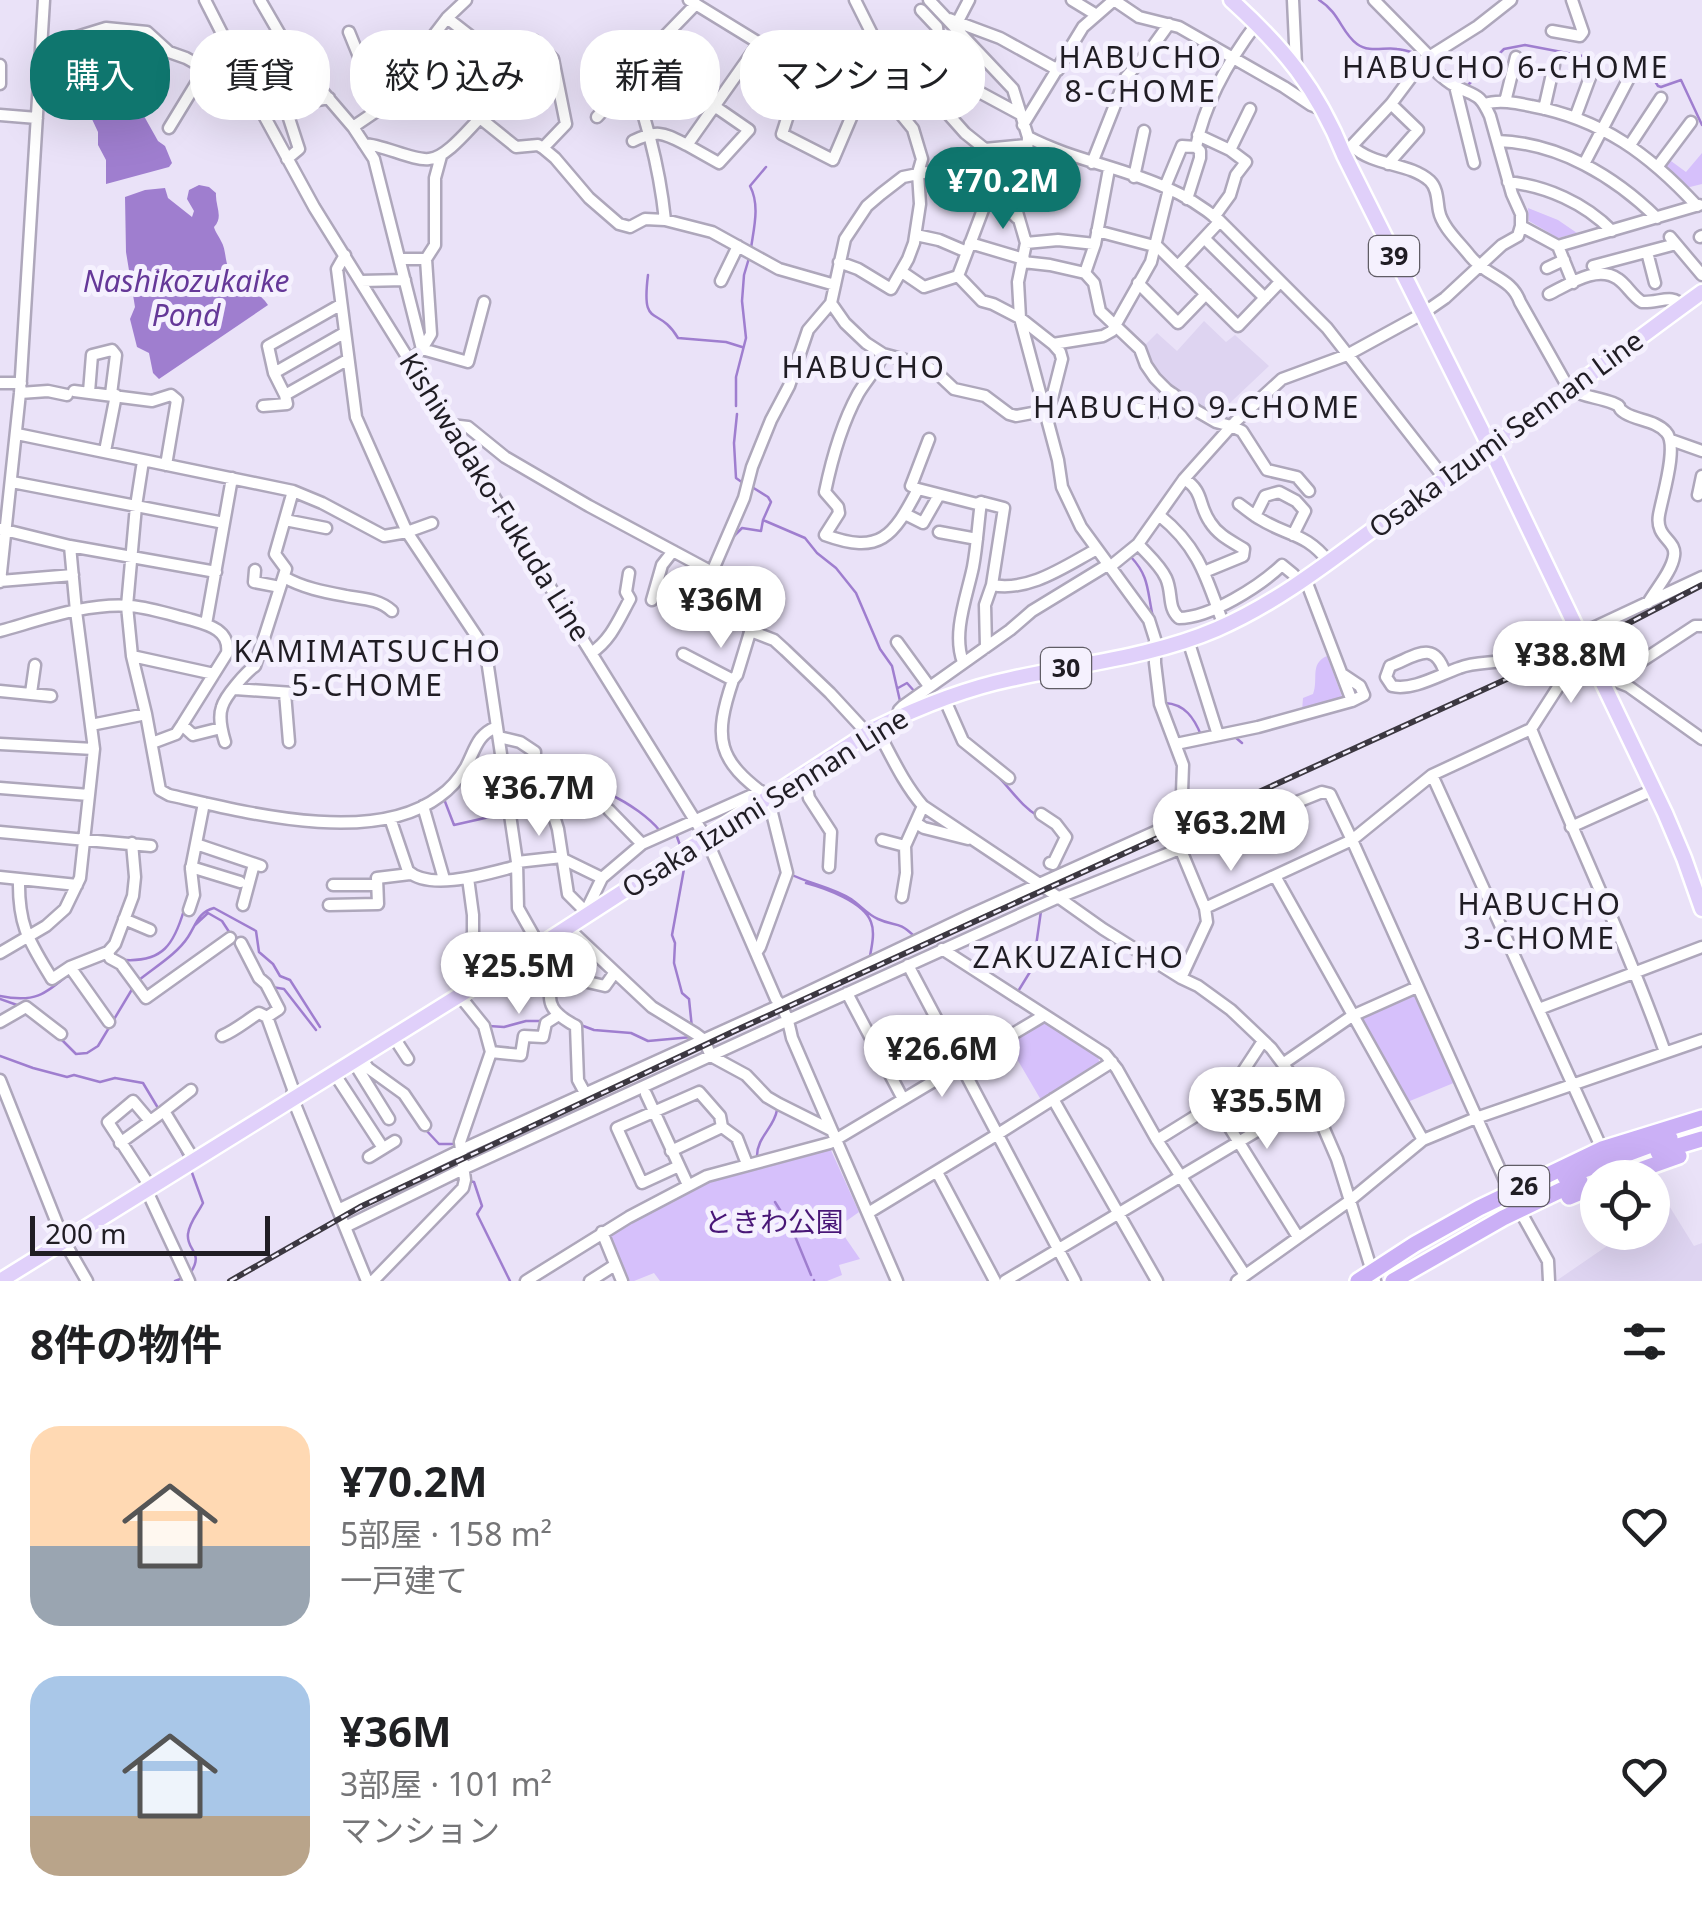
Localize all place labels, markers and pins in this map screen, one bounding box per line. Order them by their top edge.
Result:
pin: ¥70.2M [922,147,1084,232]
pin: ¥36M [662,566,780,651]
pin: ¥38.8M [1490,621,1652,706]
pin: ¥36.7M [458,754,620,839]
pin: ¥63.2M [1150,789,1312,874]
pin: ¥25.5M [438,932,600,1017]
pin: ¥26.6M [861,1015,1023,1100]
pin: ¥35.5M [1186,1067,1348,1152]

